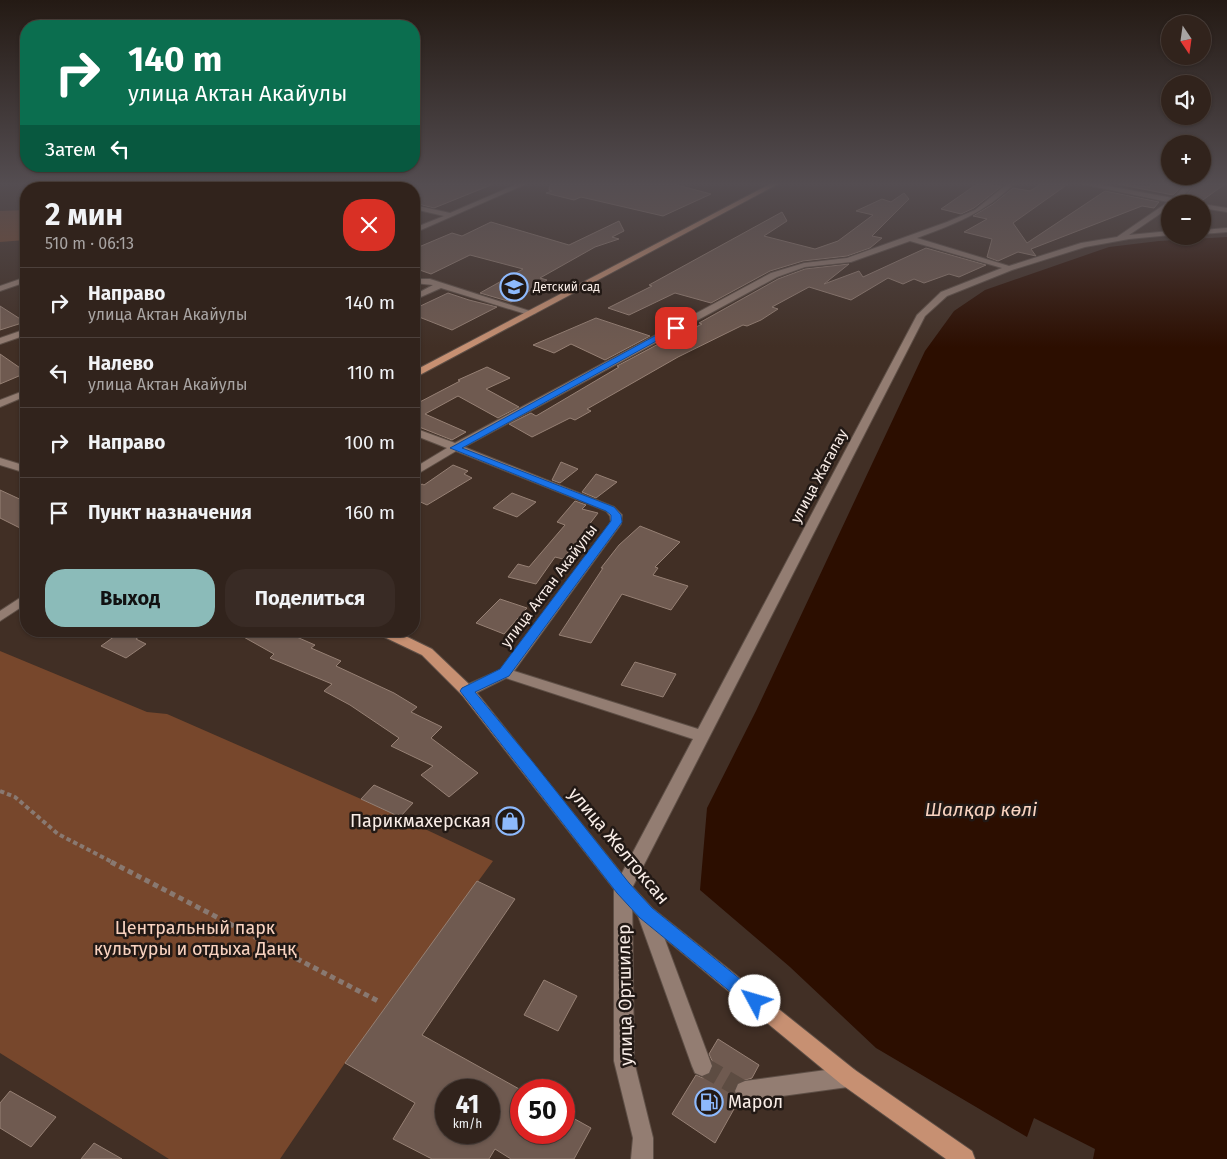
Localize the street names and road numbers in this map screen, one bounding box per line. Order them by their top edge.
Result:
street label: улица Жагалау [787,425,852,526]
street label: улица Актан Акайулы [497,521,601,651]
street label: улица Желтоксан [564,783,674,909]
street label: улица Ортшилер [613,924,637,1066]

